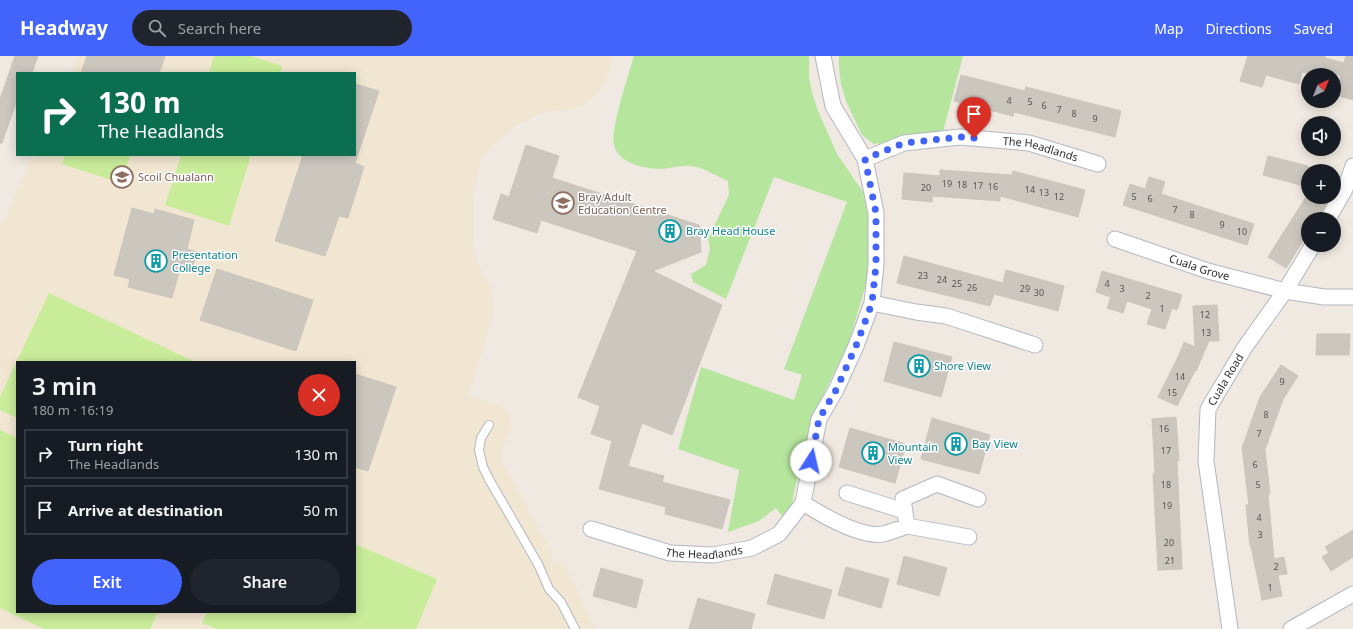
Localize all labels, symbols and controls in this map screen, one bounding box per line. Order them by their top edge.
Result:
search box [132,10,412,46]
text: Headway [20,15,108,41]
icon: search [146,17,168,39]
text: Search here [178,18,261,38]
text: Map [1154,19,1183,38]
text: Directions [1205,19,1272,38]
text: Saved [1294,19,1333,38]
north arrow [1301,68,1341,108]
map controls [1301,68,1341,252]
text: 130 m [98,83,181,121]
icon: right [32,88,84,140]
house number: 4 [1006,94,1012,107]
house number: 5 [1027,95,1033,108]
pin [957,97,991,138]
house number: 6 [1041,99,1047,112]
icon: arrive [963,103,985,125]
house number: 7 [1056,103,1062,116]
house number: 8 [1071,107,1077,120]
house number: 9 [1092,112,1098,125]
button: sound [1301,116,1341,156]
text: The Headlands [98,119,224,143]
street label: The Headlands [1002,133,1080,165]
school or university icon: Scoil Chualann [109,164,135,190]
button: + [1301,164,1341,204]
place label: Scoil Chualann [138,169,214,184]
house number: 19 [942,177,952,190]
house number: 18 [957,178,967,191]
house number: 17 [973,179,983,192]
house number: 16 [988,180,998,193]
house number: 20 [921,181,931,194]
house number: 14 [1025,183,1035,196]
house number: 13 [1039,186,1049,199]
place label: Bray Adult Education Centre [578,189,667,217]
school or university icon: Bray Adult Education Centre [550,190,576,216]
house number: 12 [1054,190,1064,203]
house number: 5 [1131,190,1137,203]
house number: 6 [1147,192,1153,205]
house number: 7 [1172,203,1178,216]
house number: 8 [1189,208,1195,221]
button: − [1301,212,1341,252]
building icon: Bray Head House [657,218,683,244]
house number: 9 [1219,218,1225,231]
place label: Bray Head House [686,223,775,238]
house number: 10 [1237,225,1247,238]
place label: Presentation College [172,247,238,275]
building icon: Presentation College [143,248,169,274]
street label: Cuala Grove [1167,250,1231,283]
house number: 23 [918,269,928,282]
house number: 24 [937,273,947,286]
house number: 25 [952,277,962,290]
house number: 4 [1104,277,1110,290]
house number: 26 [967,281,977,294]
house number: 29 [1020,282,1030,295]
house number: 3 [1119,282,1125,295]
house number: 30 [1034,286,1044,299]
house number: 2 [1145,289,1151,302]
house number: 1 [1159,302,1165,315]
house number: 12 [1200,308,1210,321]
house number: 13 [1201,326,1211,339]
street label: Cuala Road [1204,350,1246,408]
building icon: Shore View [906,353,932,379]
place label: Shore View [934,358,991,373]
text: 3 min [32,369,97,402]
house number: 14 [1175,370,1185,383]
button: close [298,374,340,416]
house number: 9 [1279,375,1285,388]
house number: 15 [1167,386,1177,399]
text: 180 m · 16:19 [32,401,113,419]
house number: 8 [1263,408,1269,421]
house number: 16 [1159,422,1169,435]
house number: 7 [1256,427,1262,440]
building icon: Bay View [943,431,969,457]
text: Turn right [68,435,143,455]
place label: Bay View [972,436,1018,451]
place label: Mountain View [888,439,938,467]
position arrow [790,440,832,482]
building icon: Mountain View [860,440,886,466]
icon: right [34,443,56,465]
text: 130 m [294,444,338,464]
house number: 17 [1161,444,1171,457]
text: The Headlands [68,455,159,473]
house number: 6 [1252,458,1258,471]
house number: 18 [1161,478,1171,491]
house number: 5 [1255,478,1261,491]
icon: arrive [34,499,56,521]
house number: 19 [1162,499,1172,512]
text: Arrive at destination [68,500,223,520]
text: 50 m [303,500,338,520]
house number: 4 [1256,511,1262,524]
house number: 3 [1257,528,1263,541]
house number: 20 [1164,536,1174,549]
street label: The Headlands [664,542,744,562]
house number: 21 [1165,554,1175,567]
button: Exit [32,559,182,605]
button: Share [190,559,340,605]
house number: 2 [1273,560,1279,573]
house number: 1 [1267,581,1273,594]

